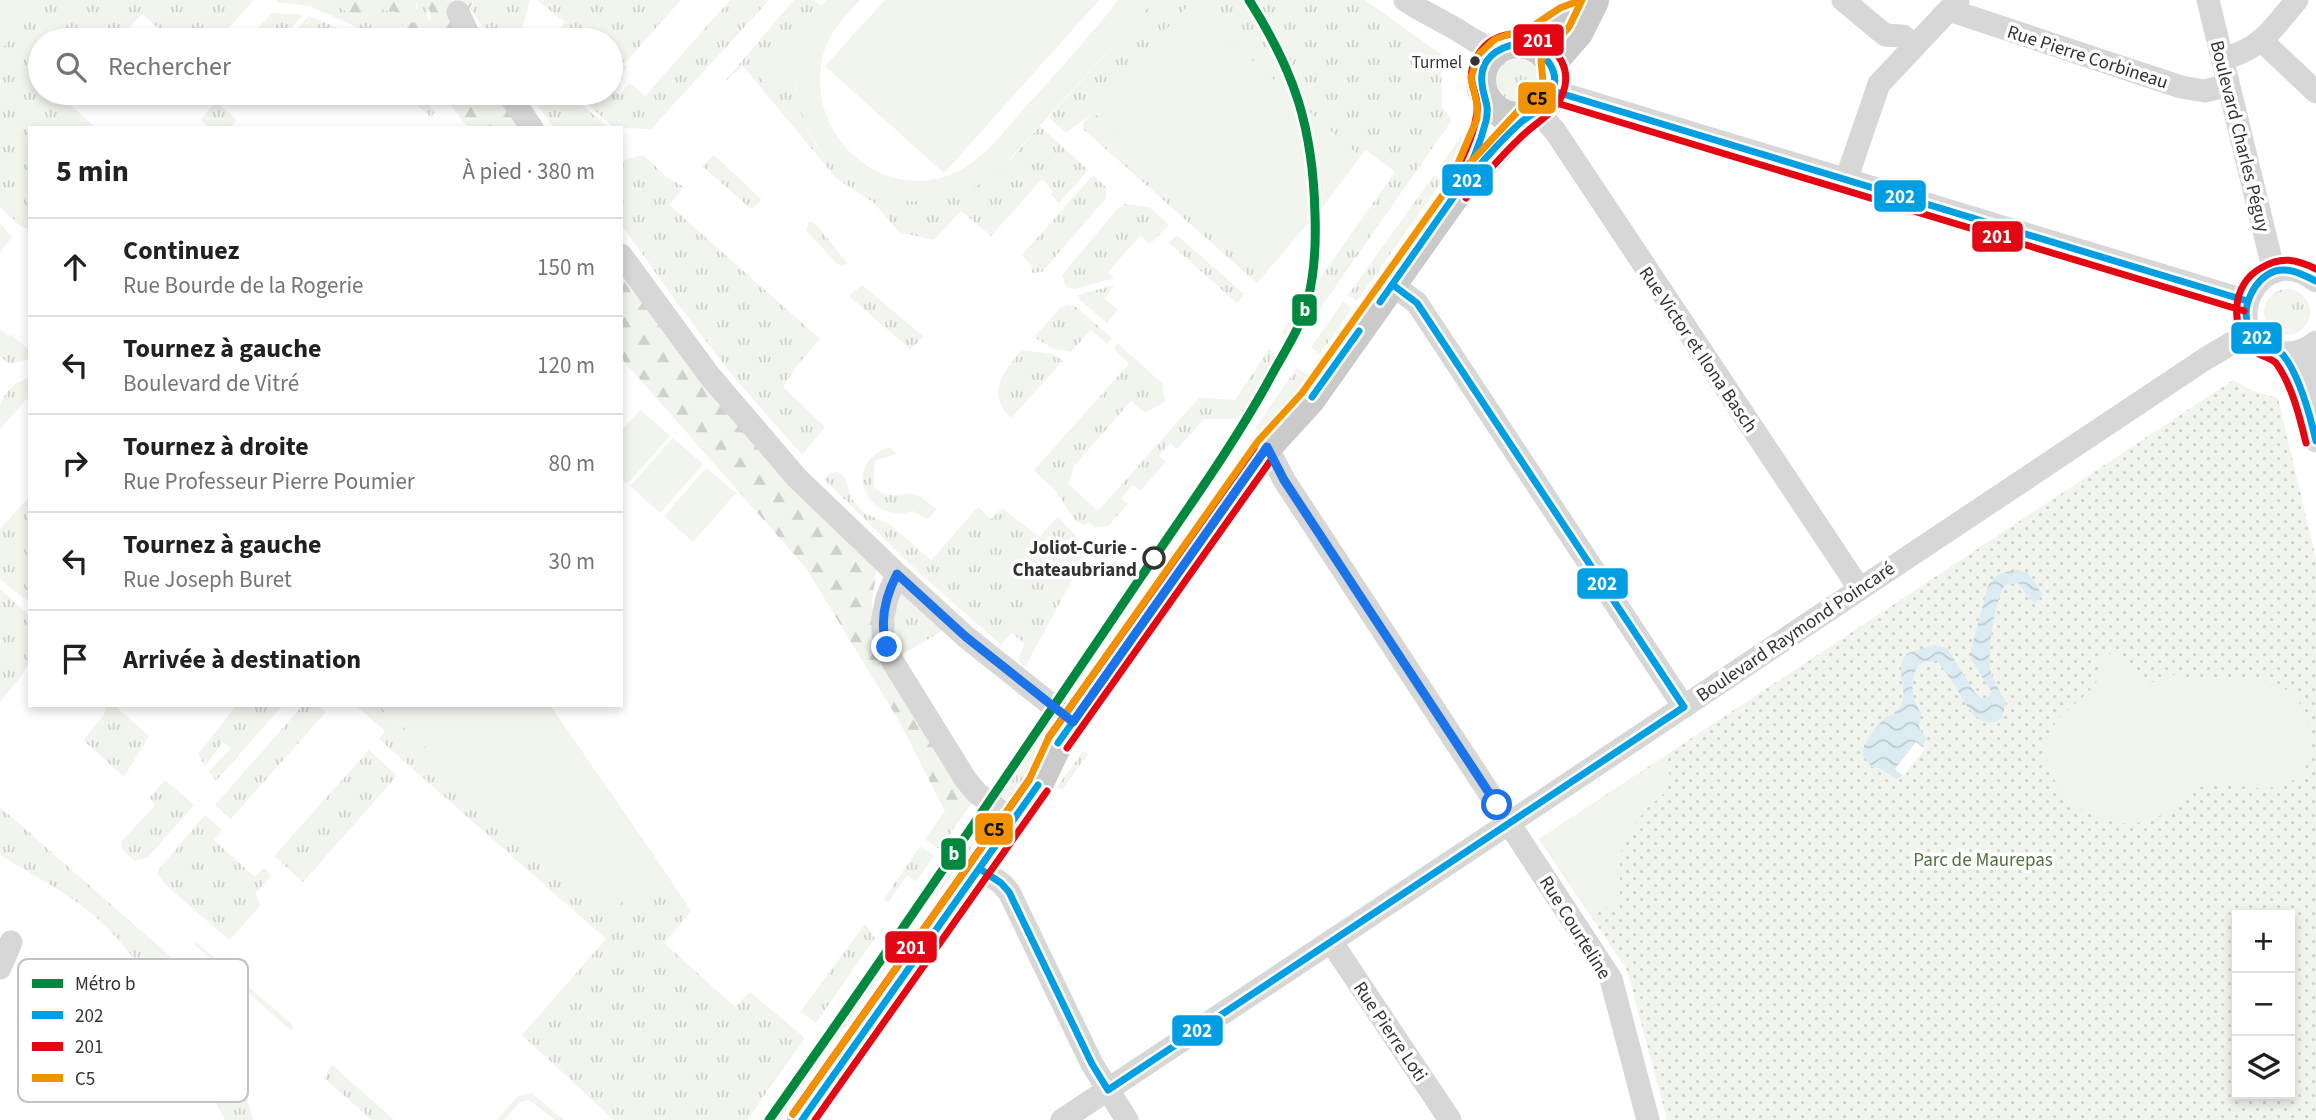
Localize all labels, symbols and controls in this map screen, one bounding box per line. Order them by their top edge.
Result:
street label: Rue Pierre Corbineau [2004,19,2172,96]
line badge: 201 [1512,23,1565,57]
search box [28,28,623,105]
text: 201 [1523,28,1553,55]
street label: Boulevard Charles Péguy [2203,38,2276,235]
icon: search [52,48,90,86]
text: Rechercher [108,48,231,85]
place label: Turmel [1412,51,1462,75]
marker: Turmel [1468,54,1482,68]
line badge: C5 [1517,81,1557,115]
text: C5 [1526,86,1548,113]
text: 5 min [56,150,129,193]
text: À pied · 380 m [462,155,595,188]
line badge: 202 [1441,163,1494,197]
text: 202 [1452,168,1482,195]
line badge: 202 [1873,179,1927,213]
text: 202 [1885,184,1915,211]
line badge: 201 [1971,220,2024,253]
text: 201 [1982,224,2012,251]
text: Continuez [123,232,239,269]
icon: ahead [56,248,94,286]
text: 150 m [537,251,595,284]
street label: Rue Victor et Ilona Basch [1632,261,1764,438]
text: Rue Bourde de la Rogerie [123,269,364,302]
line badge: b [1291,293,1318,327]
text: b [1300,297,1311,324]
line badge: 202 [2230,321,2283,355]
text: 202 [2242,325,2272,352]
text: Tournez à gauche [123,330,322,367]
icon: left [56,346,94,384]
text: 120 m [537,349,595,382]
text: Boulevard de Vitré [123,367,299,400]
text: Tournez à droite [123,428,309,465]
icon: right [56,444,94,482]
text: 80 m [548,447,595,480]
text: Rue Professeur Pierre Poumier [123,465,415,498]
text: Tournez à gauche [123,526,322,563]
place label: Joliot-Curie - Chateaubriand [1013,535,1137,584]
icon: left [56,542,94,580]
text: 30 m [548,545,595,578]
marker: Joliot-Curie - Chateaubriand [1143,547,1165,569]
street label: Boulevard Raymond Poincaré [1691,555,1901,709]
text: Rue Joseph Buret [123,563,292,596]
line badge: 202 [1576,567,1629,600]
text: 202 [1587,571,1617,598]
route end [871,631,902,662]
icon: arrive [56,640,94,678]
text: Arrivée à destination [123,641,361,678]
route start [1481,789,1512,820]
line badge: C5 [974,812,1014,846]
text: C5 [983,817,1005,844]
line badge: b [940,837,967,871]
text: b [949,841,960,868]
park label: Parc de Maurepas [1913,847,2053,874]
street label: Rue Courteline [1532,871,1617,985]
map controls [2232,910,2295,1099]
button: + [2232,910,2295,973]
line badge: 201 [884,930,938,964]
text: 201 [896,935,926,962]
legend [18,959,248,1102]
text: Métro b [75,971,135,998]
button: − [2232,973,2295,1036]
street label: Rue Pierre Loti [1346,976,1433,1087]
text: 202 [75,1003,103,1030]
line badge: 202 [1171,1014,1224,1047]
text: 202 [1182,1018,1212,1045]
text: 201 [75,1034,103,1061]
button: layers [2232,1036,2295,1099]
text: C5 [75,1066,95,1093]

